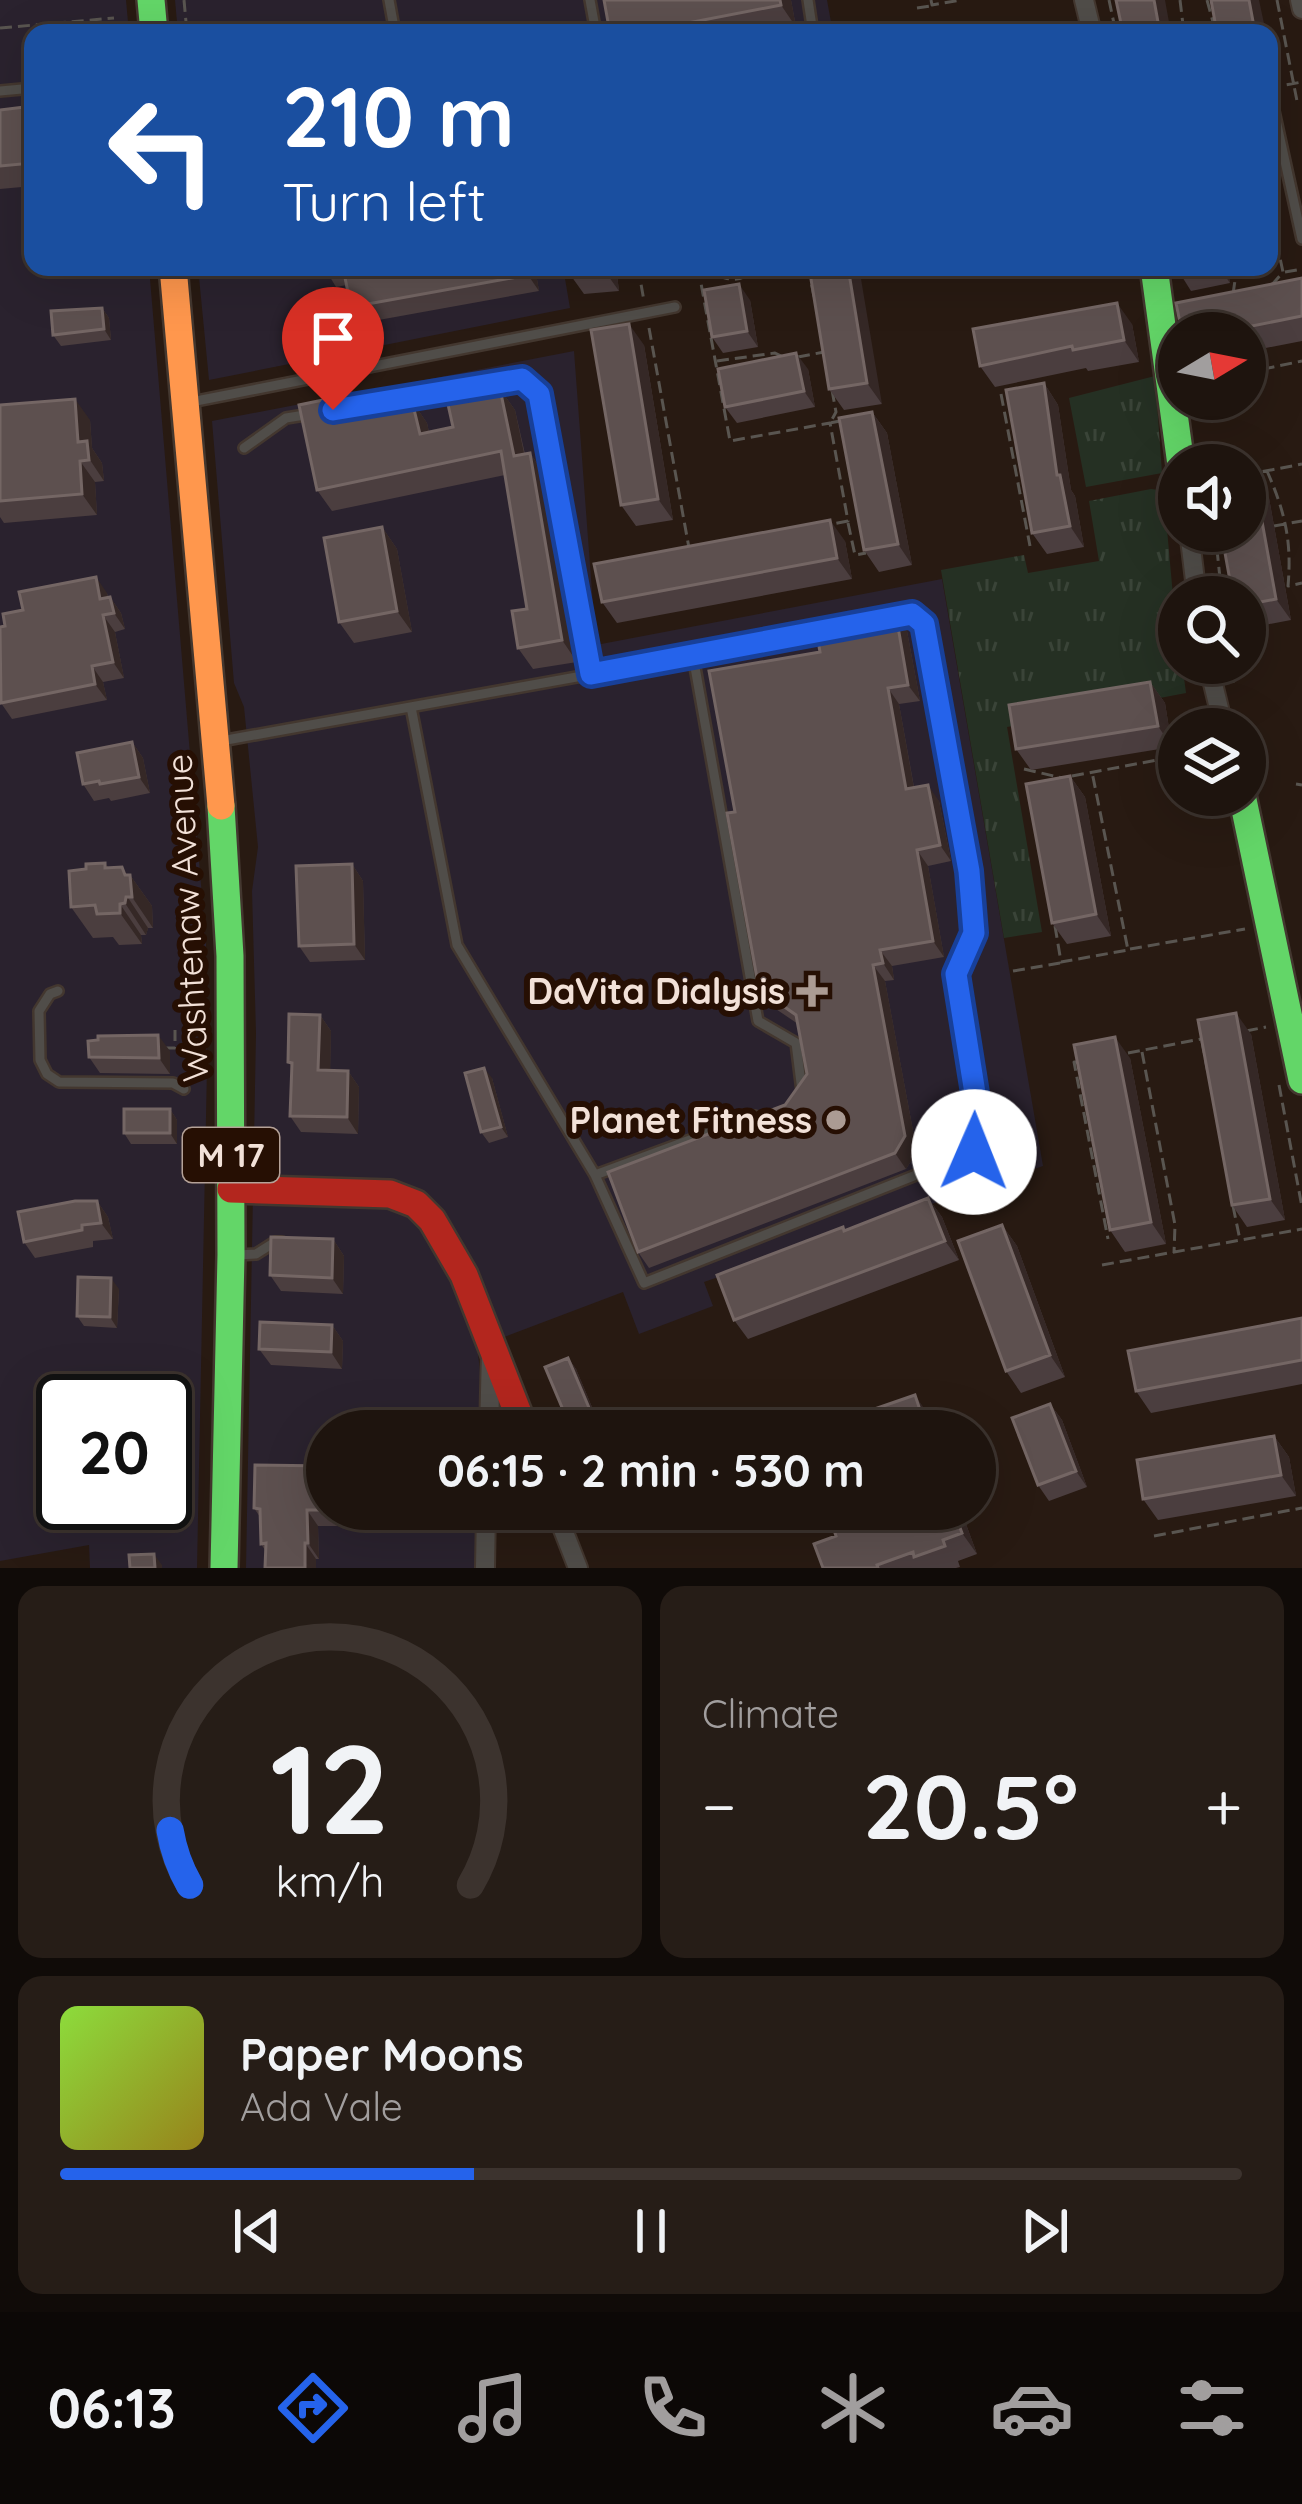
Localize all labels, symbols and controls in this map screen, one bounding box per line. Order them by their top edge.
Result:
text: 210 m [282,63,515,168]
icon: left [84,72,240,228]
text: Turn left [282,167,486,235]
pin [282,287,384,410]
icon: arrive [300,305,366,371]
north arrow [1158,312,1266,420]
map controls [1158,312,1266,816]
button: sound [1158,444,1266,552]
button: search [1158,576,1266,684]
button: layers [1158,708,1266,816]
street label: Washtenaw Avenue [155,753,218,1083]
place label: DaVita Dialysis [527,968,785,1013]
marker: DaVita Dialysis [796,975,828,1007]
position arrow [911,1089,1037,1215]
place label: Planet Fitness [570,1097,812,1142]
marker: Planet Fitness [823,1107,849,1133]
road number: M 17 [183,1128,279,1182]
speed limit sign: 20 [36,1374,192,1530]
text: 06:15 · 2 min · 530 m [437,1442,865,1498]
text: Climate [702,1689,839,1738]
text: 12 [270,1709,390,1865]
text: 20.5° [863,1749,1079,1862]
text: − [702,1764,736,1847]
text: + [1205,1764,1242,1847]
text: km/h [276,1854,384,1908]
text: Paper Moons [240,2026,524,2082]
text: Ada Vale [240,2082,403,2131]
icon: previous [224,2198,290,2264]
icon: pause [618,2198,684,2264]
icon: next [1012,2198,1078,2264]
icon: directions [271,2366,355,2450]
icon: music [451,2366,535,2450]
icon: phone [631,2366,715,2450]
icon: climate [811,2366,895,2450]
icon: car [990,2366,1074,2450]
icon: filters [1170,2366,1254,2450]
text: 06:13 [48,2374,176,2442]

